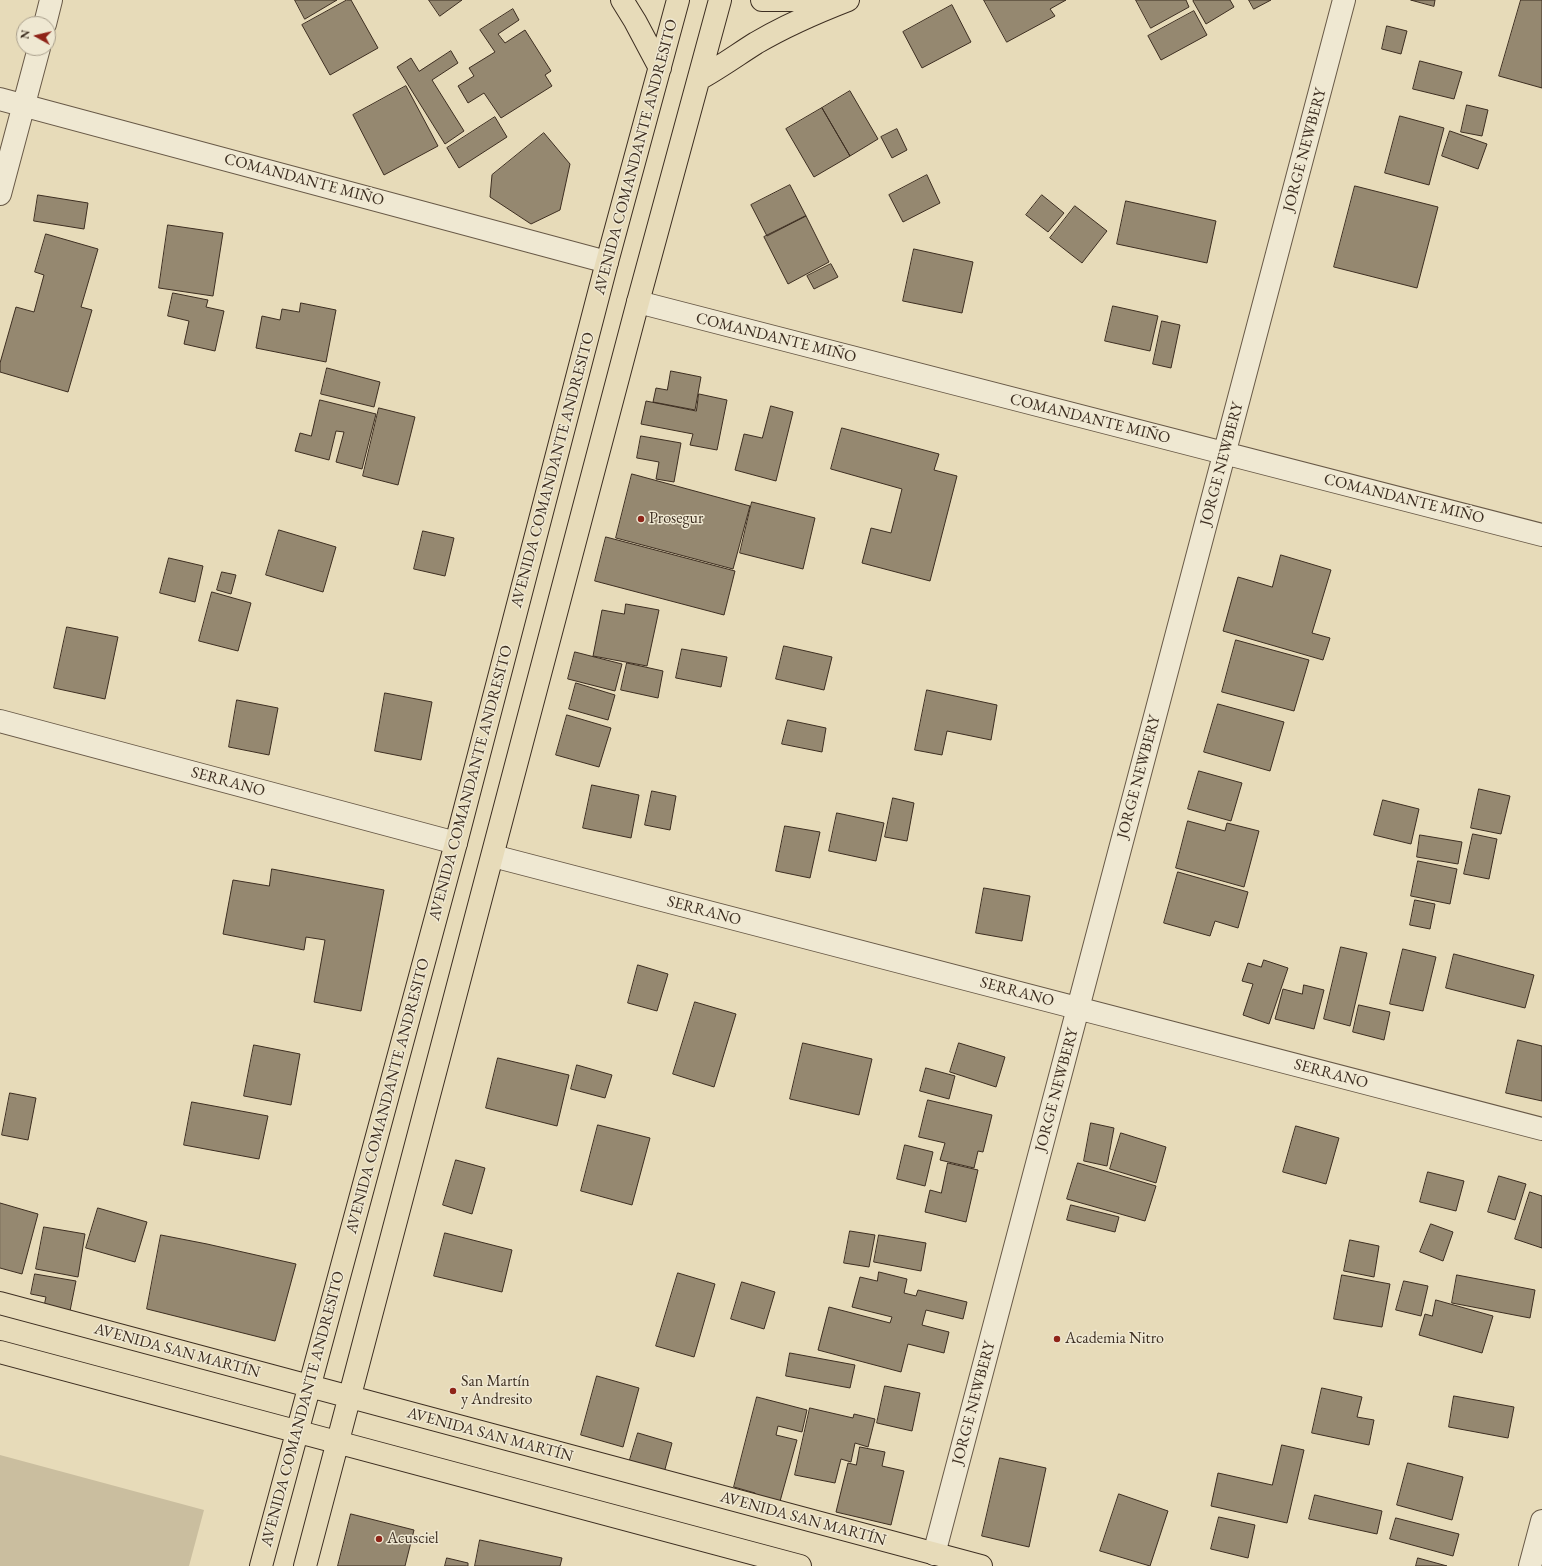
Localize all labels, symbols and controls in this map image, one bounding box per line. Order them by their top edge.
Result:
north arrow [16,16,56,56]
street label: AVENIDA COMANDANTE ANDRESITO [590,17,682,297]
text: N [18,29,33,40]
street label: JORGE NEWBERY [1279,86,1331,214]
street label: COMANDANTE MIÑO [222,149,386,211]
street label: COMANDANTE MIÑO [694,309,858,367]
street label: AVENIDA COMANDANTE ANDRESITO [507,330,599,610]
street label: COMANDANTE MIÑO [1008,390,1172,448]
street label: JORGE NEWBERY [1196,400,1248,528]
street label: COMANDANTE MIÑO [1322,470,1486,528]
place label: Prosegur [649,509,703,529]
marker: Prosegur [636,514,646,524]
street label: AVENIDA COMANDANTE ANDRESITO [425,643,517,923]
street label: JORGE NEWBERY [1113,713,1165,841]
street label: SERRANO [189,763,267,801]
street label: SERRANO [665,892,743,930]
street label: AVENIDA COMANDANTE ANDRESITO [342,956,434,1236]
street label: SERRANO [978,973,1056,1011]
street label: JORGE NEWBERY [1031,1026,1083,1154]
street label: SERRANO [1292,1055,1370,1093]
street label: AVENIDA COMANDANTE ANDRESITO [257,1269,349,1549]
street label: AVENIDA SAN MARTÍN [92,1320,262,1382]
place label: Academia Nitro [1065,1329,1164,1349]
marker: Academia Nitro [1052,1334,1062,1344]
street label: JORGE NEWBERY [948,1339,1000,1467]
place label: San Martín y Andresito [461,1372,532,1410]
marker: San Martín y Andresito [448,1386,458,1396]
street label: AVENIDA SAN MARTÍN [405,1404,575,1466]
street label: AVENIDA SAN MARTÍN [718,1488,888,1550]
place label: Acusciel [387,1529,439,1549]
marker: Acusciel [374,1534,384,1544]

